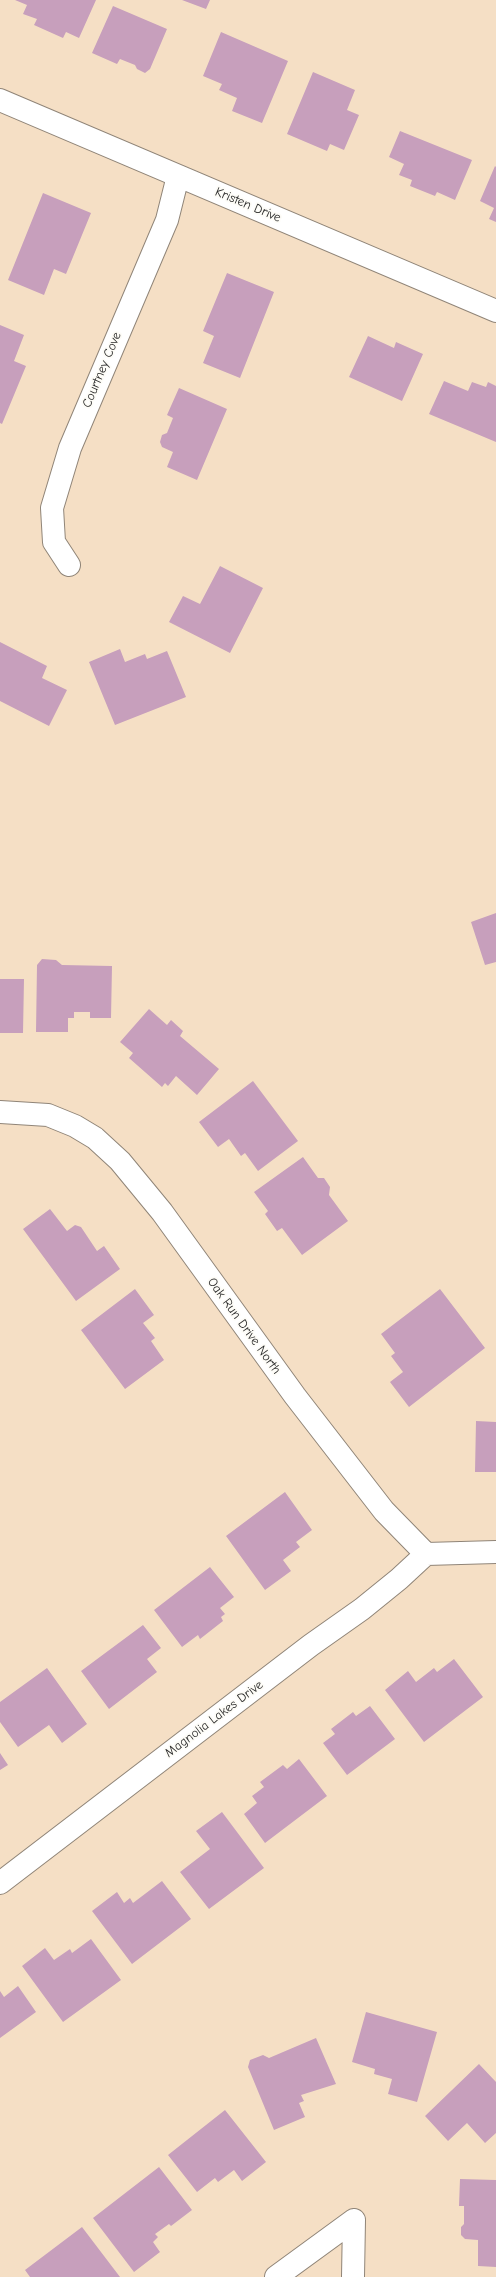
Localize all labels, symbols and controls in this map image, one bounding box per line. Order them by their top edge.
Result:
street label: Kristen Drive [213,184,283,226]
street label: Courtney Cove [79,330,125,410]
street label: Oak Run Drive North [204,1275,284,1377]
street label: Magnolia Lakes Drive [162,1677,266,1761]

